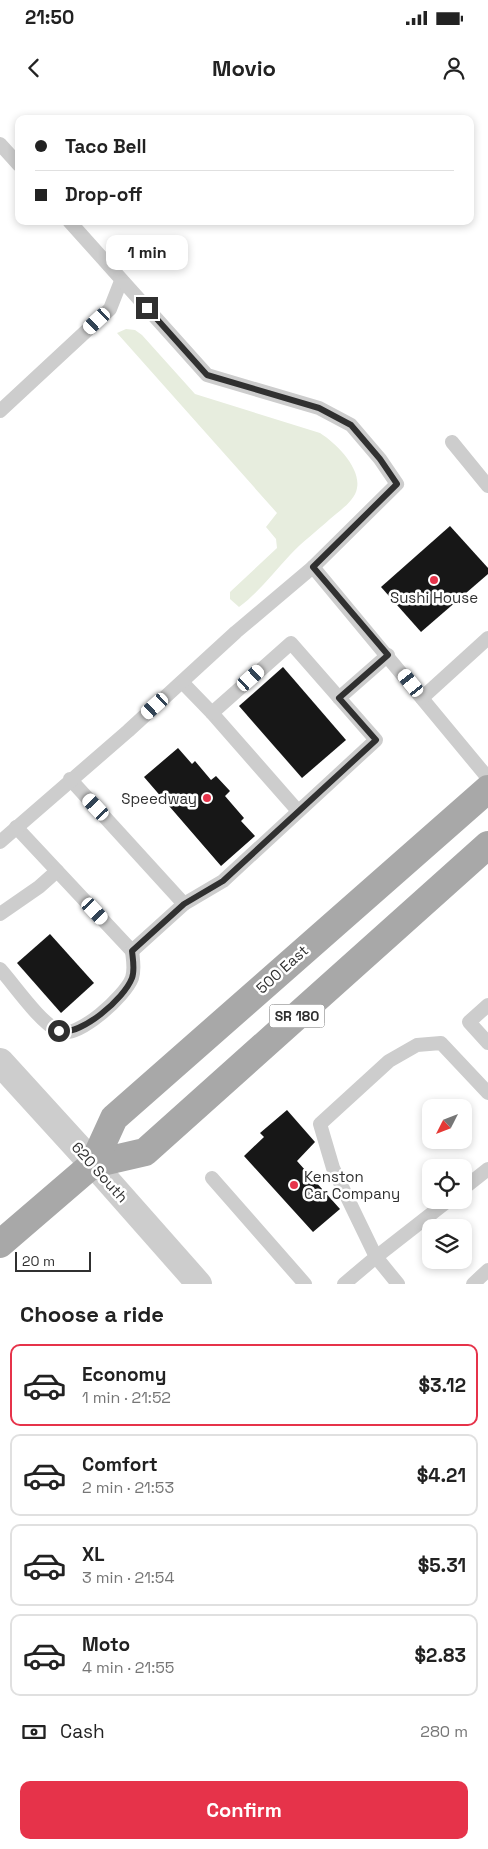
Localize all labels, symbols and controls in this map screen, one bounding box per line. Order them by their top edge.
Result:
text: 21:50 [25,5,74,30]
icon: back [20,54,48,82]
text: Movio [212,54,276,82]
icon: person [440,54,468,82]
text: Taco Bell [65,134,147,159]
text: Drop-off [65,182,143,207]
callout: 1 min [106,236,188,270]
text: 1 min [127,242,167,263]
route end [136,297,158,319]
car [80,305,113,337]
marker: Sushi House [428,574,440,586]
place label: Sushi House [390,588,478,607]
car [234,662,267,694]
car [395,667,426,699]
car [138,690,171,722]
place label: Speedway [121,789,197,808]
car [80,791,111,823]
marker: Speedway [201,792,213,804]
car [79,895,110,927]
street label: 500 East [252,941,312,997]
road number: SR 180 [270,1004,324,1028]
route start [48,1020,70,1042]
north arrow [422,1099,472,1149]
map controls [422,1099,472,1269]
street label: 620 South [68,1138,132,1206]
button: locate [422,1159,472,1209]
place label: Kenston Car Company [304,1167,400,1203]
marker: Kenston Car Company [288,1179,300,1191]
button: layers [422,1219,472,1269]
scale bar [15,1249,91,1272]
text: 20 m [22,1252,55,1270]
text: Choose a ride [20,1300,164,1328]
text: Economy [82,1362,166,1387]
icon: car [22,1363,67,1408]
text: $3.12 [418,1373,466,1398]
text: 1 min · 21:52 [82,1387,171,1408]
text: Comfort [82,1452,158,1477]
icon: car [22,1453,67,1498]
text: $4.21 [417,1463,466,1488]
text: 2 min · 21:53 [82,1477,174,1498]
text: XL [82,1542,105,1567]
icon: car [22,1543,67,1588]
text: $5.31 [418,1553,466,1578]
text: 3 min · 21:54 [82,1567,174,1588]
text: Moto [82,1632,130,1657]
icon: car [22,1633,67,1678]
text: $2.83 [415,1643,466,1668]
text: 4 min · 21:55 [82,1657,174,1678]
icon: cash [20,1718,48,1746]
text: Cash [60,1719,105,1744]
text: 280 m [420,1721,468,1742]
button: Confirm [20,1781,468,1839]

